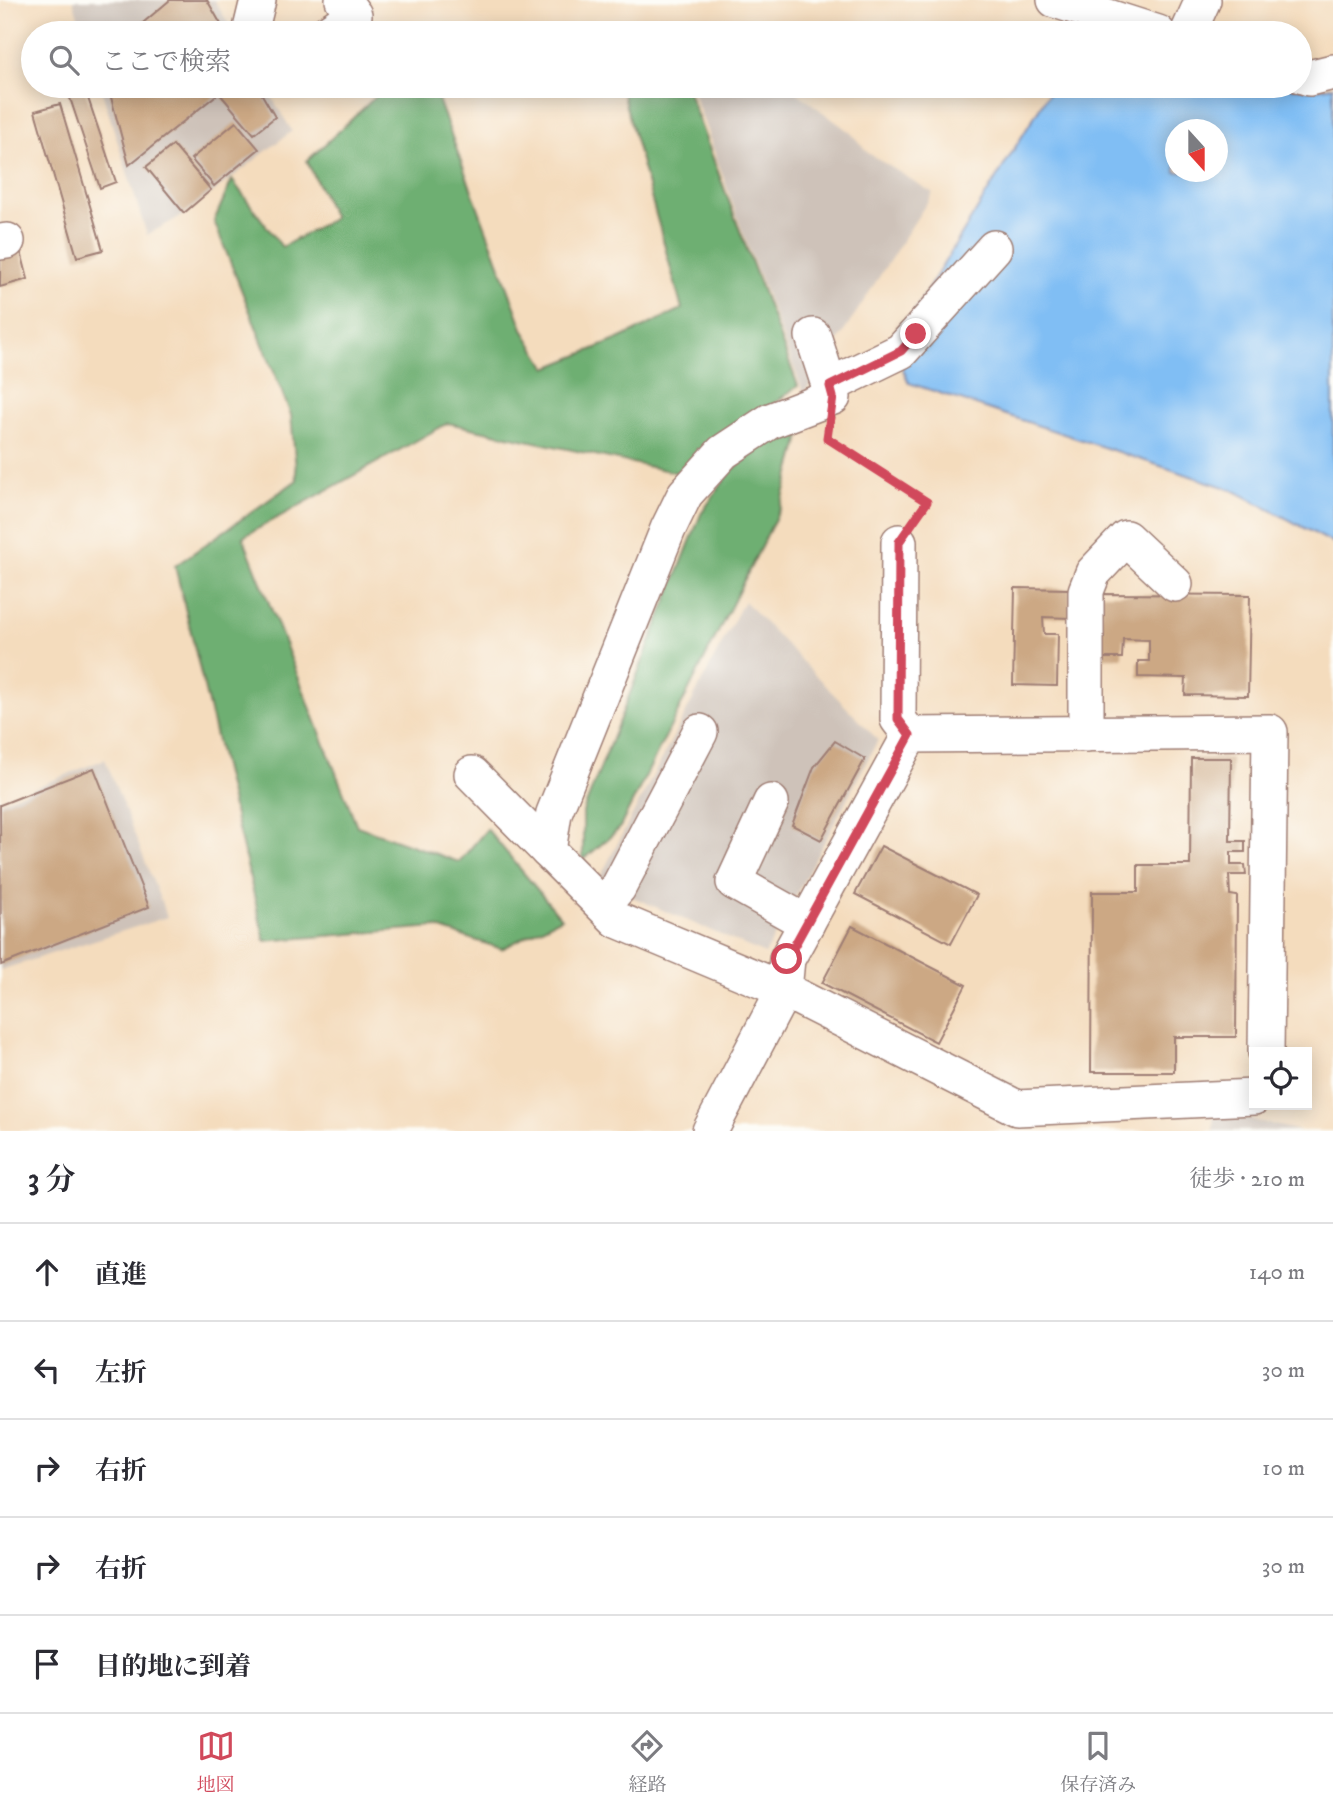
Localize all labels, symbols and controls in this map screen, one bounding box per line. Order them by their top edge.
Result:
search box [21,21,1312,98]
icon: search [45,41,83,79]
text: ここで検索 [101,46,231,79]
north arrow [1165,119,1228,182]
route end [900,318,931,349]
route start [771,943,802,974]
map controls [1249,1047,1312,1110]
button: locate [1249,1047,1312,1110]
text: 3 分 [28,1162,76,1199]
text: 徒歩 · 210 m [1189,1165,1305,1194]
icon: ahead [28,1253,66,1291]
text: 140 m [1249,1258,1305,1287]
text: 直進 [95,1259,147,1292]
icon: left [28,1351,66,1389]
text: 30 m [1262,1356,1305,1385]
text: 左折 [95,1357,147,1390]
icon: right [28,1449,66,1487]
text: 10 m [1262,1454,1305,1483]
text: 右折 [95,1455,147,1488]
icon: right [28,1547,66,1585]
text: 30 m [1262,1552,1305,1581]
text: 右折 [95,1553,147,1586]
icon: arrive [28,1645,66,1683]
text: 目的地に到着 [95,1651,251,1684]
tab: 地図 [197,1727,235,1797]
tab: 経路 [628,1727,666,1797]
tab: 保存済み [1060,1727,1136,1797]

